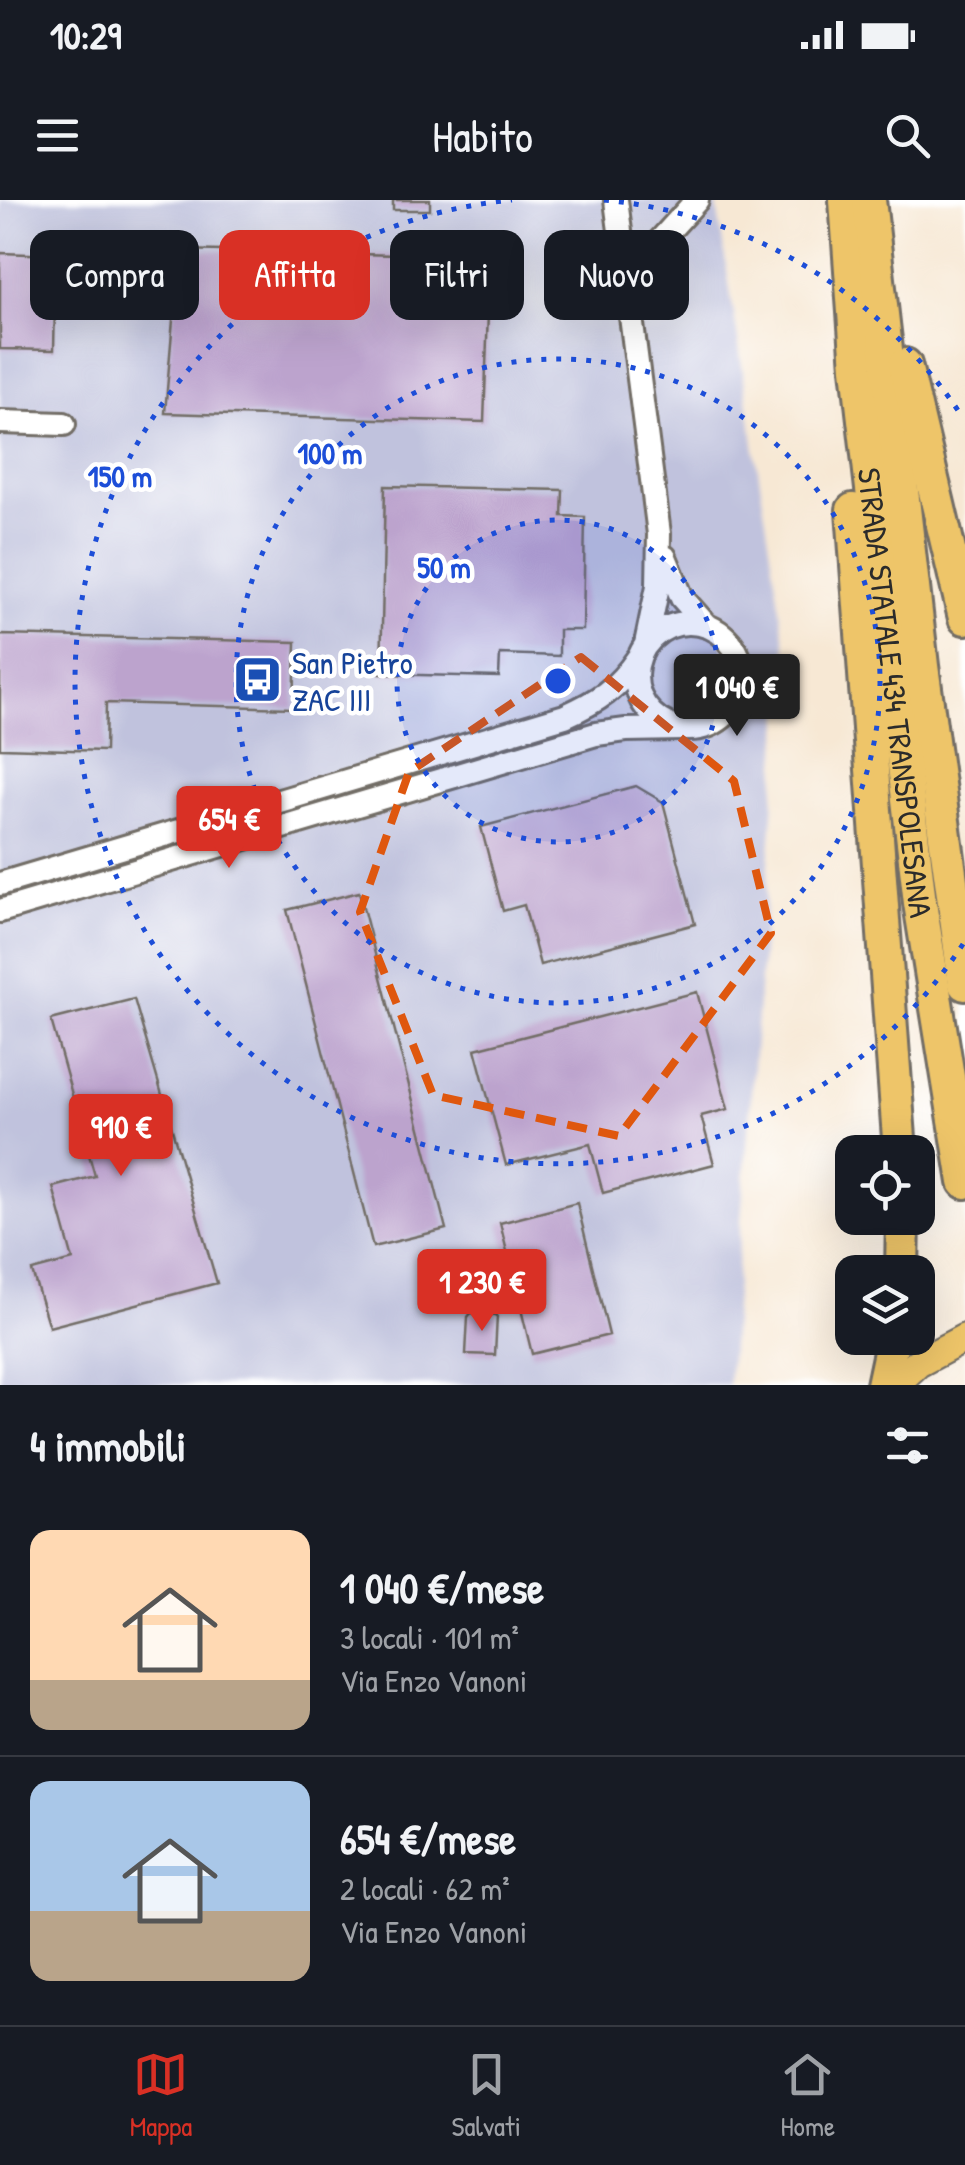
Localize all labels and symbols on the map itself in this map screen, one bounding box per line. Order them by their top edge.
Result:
text: 100 m [297,433,363,473]
text: 150 m [88,456,152,496]
street label: STRADA STATALE 434 TRANSPOLESANA [848,465,944,921]
text: 50 m [417,547,471,587]
place label: San Pietro ZAC III [292,641,413,721]
bus stop icon: San Pietro ZAC III [231,654,283,706]
pin: 1 040 € [645,654,829,739]
centre of rings [540,663,576,699]
pin: 654 € [159,786,299,871]
pin: 910 € [51,1094,191,1179]
pin: 1 230 € [390,1249,574,1334]

